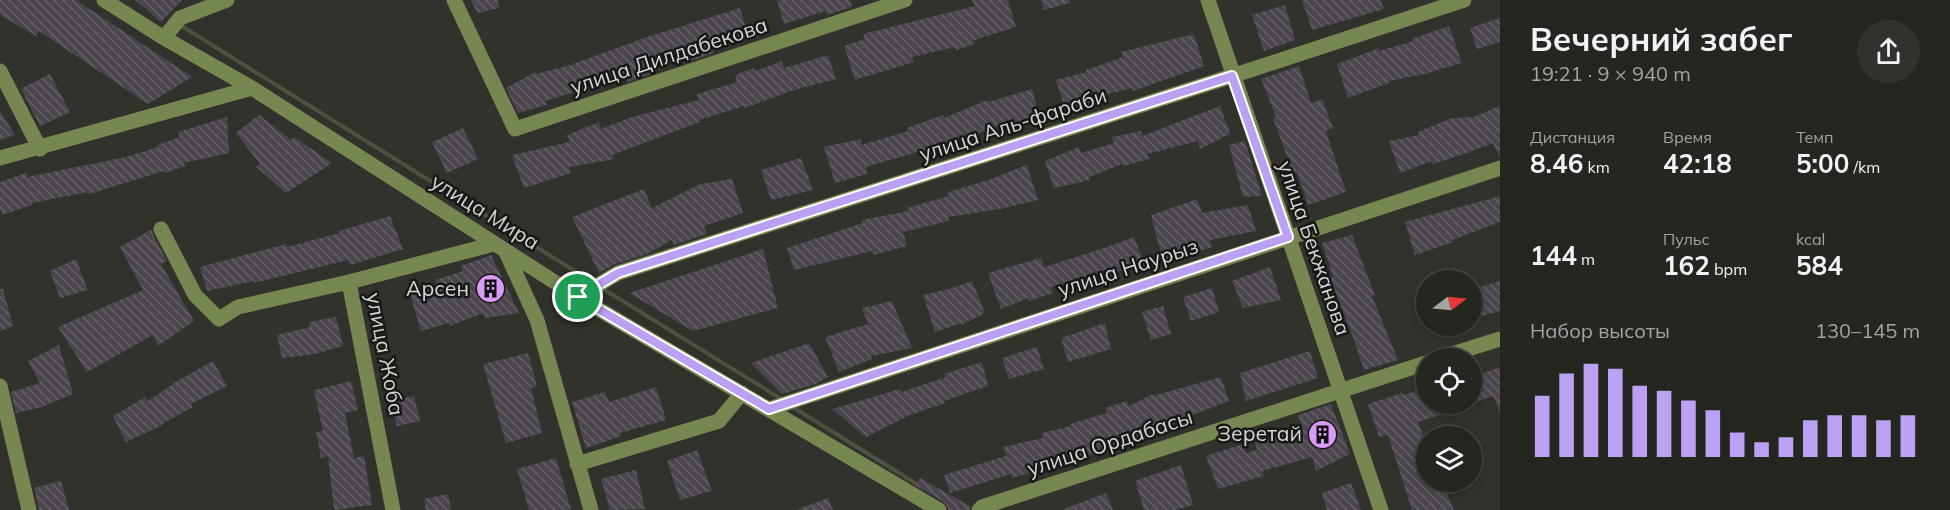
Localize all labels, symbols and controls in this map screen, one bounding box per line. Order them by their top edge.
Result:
street label: улица Дилдабекова [567,11,771,99]
text: Вечерний забег [1530,18,1792,59]
button: share [1857,20,1920,83]
text: 19:21 · 9 × 940 m [1530,61,1691,86]
street label: улица Аль-фараби [916,82,1110,167]
text: Дистанция [1530,127,1615,147]
text: Время [1663,127,1712,147]
text: Темп [1796,127,1834,147]
text: 8.46 [1530,147,1583,180]
text: 42:18 [1663,147,1732,180]
text: 5:00 [1796,147,1849,180]
street label: улица Бекжанова [1273,157,1357,338]
text: km [1583,157,1610,177]
text: /km [1849,157,1880,177]
street label: улица Мира [427,168,544,255]
text: Пульс [1663,229,1710,249]
text: kcal [1796,229,1825,249]
street label: улица Наурыз [1054,232,1201,302]
text: 144 [1530,239,1577,272]
text: m [1577,249,1595,269]
text: 162 [1663,249,1710,282]
text: 584 [1796,249,1843,282]
text: bpm [1710,259,1747,279]
north arrow [1416,270,1482,336]
map controls [1416,270,1482,492]
pin [552,271,603,322]
building icon: Арсен [474,273,506,305]
place label: Арсен [406,275,469,301]
icon: arrive [561,280,594,313]
street label: улица Жоба [361,290,411,417]
text: Набор высоты [1530,318,1670,343]
text: 130–145 m [1815,318,1920,343]
button: locate [1416,348,1482,414]
street label: улица Ордабасы [1024,403,1196,481]
building icon: Зеретай [1307,418,1339,450]
place label: Зеретай [1217,420,1302,446]
button: layers [1416,426,1482,492]

